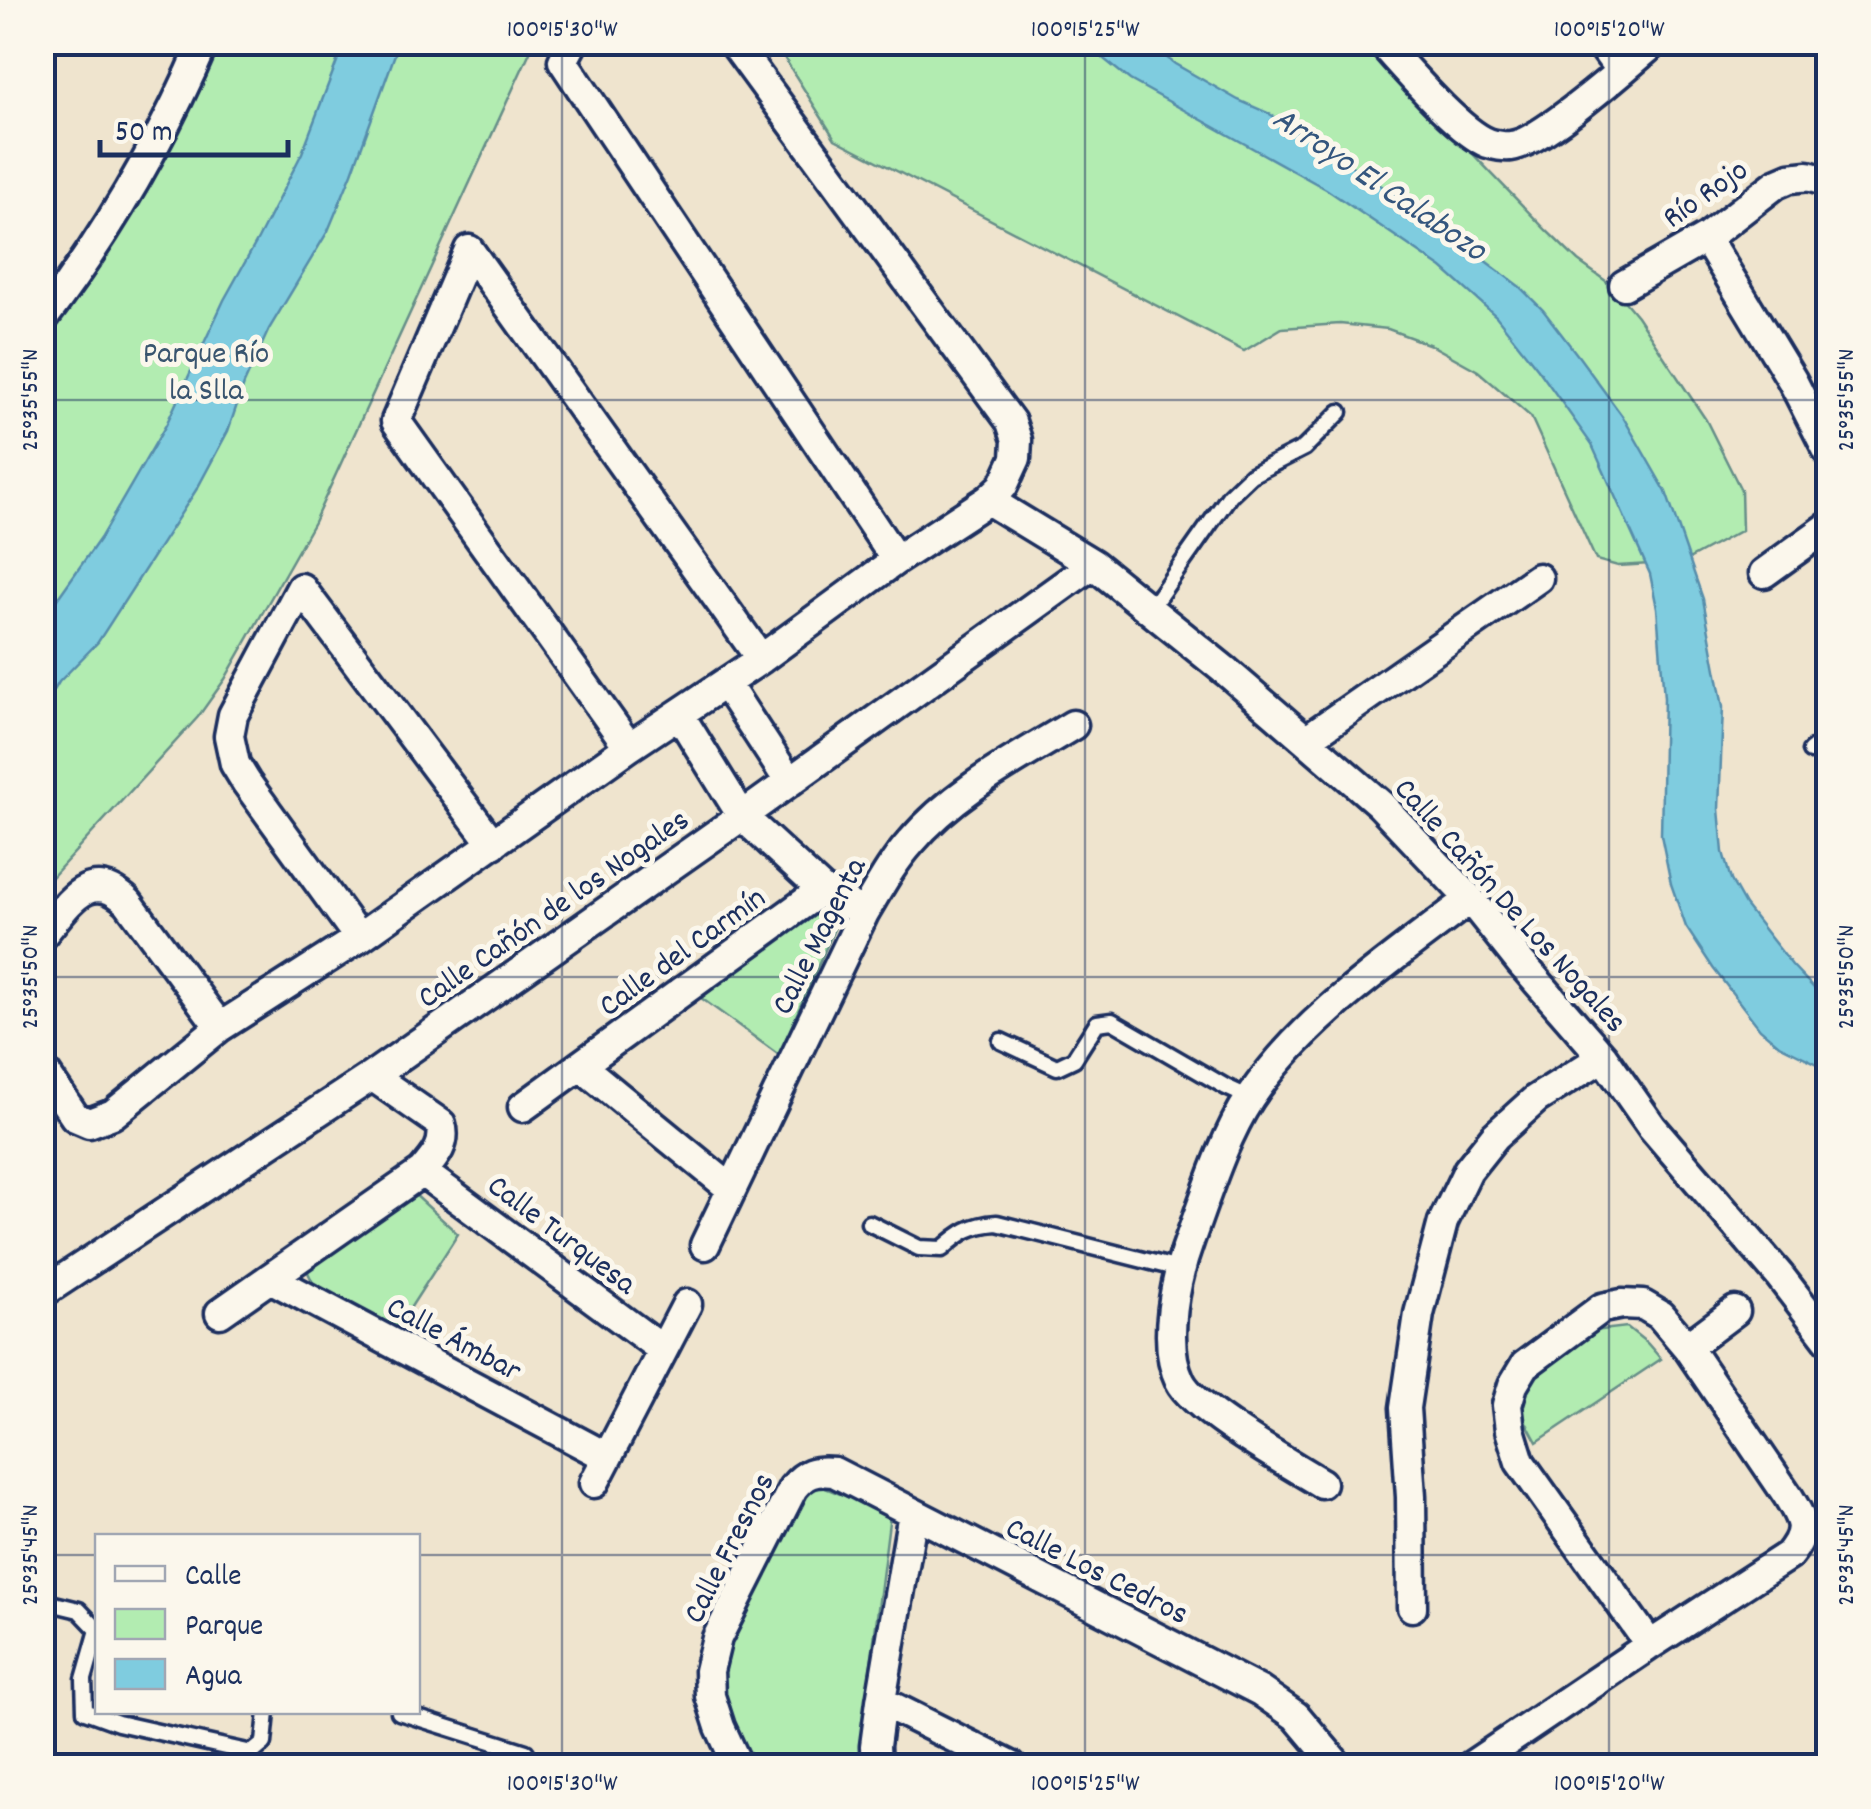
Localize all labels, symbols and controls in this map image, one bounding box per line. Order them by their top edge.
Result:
text: 100°15'30"W [507,13,618,49]
text: 100°15'25"W [1031,13,1140,49]
text: 100°15'20"W [1554,13,1665,49]
scale bar [100,95,288,157]
water label: Arroyo El Calabozo [1261,96,1496,277]
text: 50 m [115,113,173,156]
street label: Río Rojo [1655,150,1759,242]
park label: Parque Río la Slla [143,333,269,416]
text: 25°35'55"N [14,349,50,451]
text: 25°35'55"N [1830,349,1866,451]
street label: Calle Cañón De Los Nogales [1381,769,1636,1045]
street label: Calle Cañón de los Nogales [409,800,700,1022]
street label: Calle Magenta [762,850,881,1024]
street label: Calle del Carmín [591,878,777,1031]
text: 25°35'50"N [14,925,50,1029]
text: 25°35'50"N [1830,925,1866,1029]
street label: Calle Turquesa [476,1166,645,1309]
street label: Calle Ámbar [377,1287,528,1396]
street label: Calle Fresnos [674,1466,789,1633]
text: 25°35'45"N [14,1504,50,1606]
text: 25°35'45"N [1830,1504,1866,1606]
street label: Calle Los Cedros [996,1508,1195,1639]
legend [95,1534,420,1714]
text: Calle [185,1557,241,1600]
text: Parque [185,1607,263,1650]
text: Agua [185,1657,242,1700]
text: 100°15'30"W [507,1767,618,1803]
text: 100°15'25"W [1031,1767,1140,1803]
text: 100°15'20"W [1554,1767,1665,1803]

